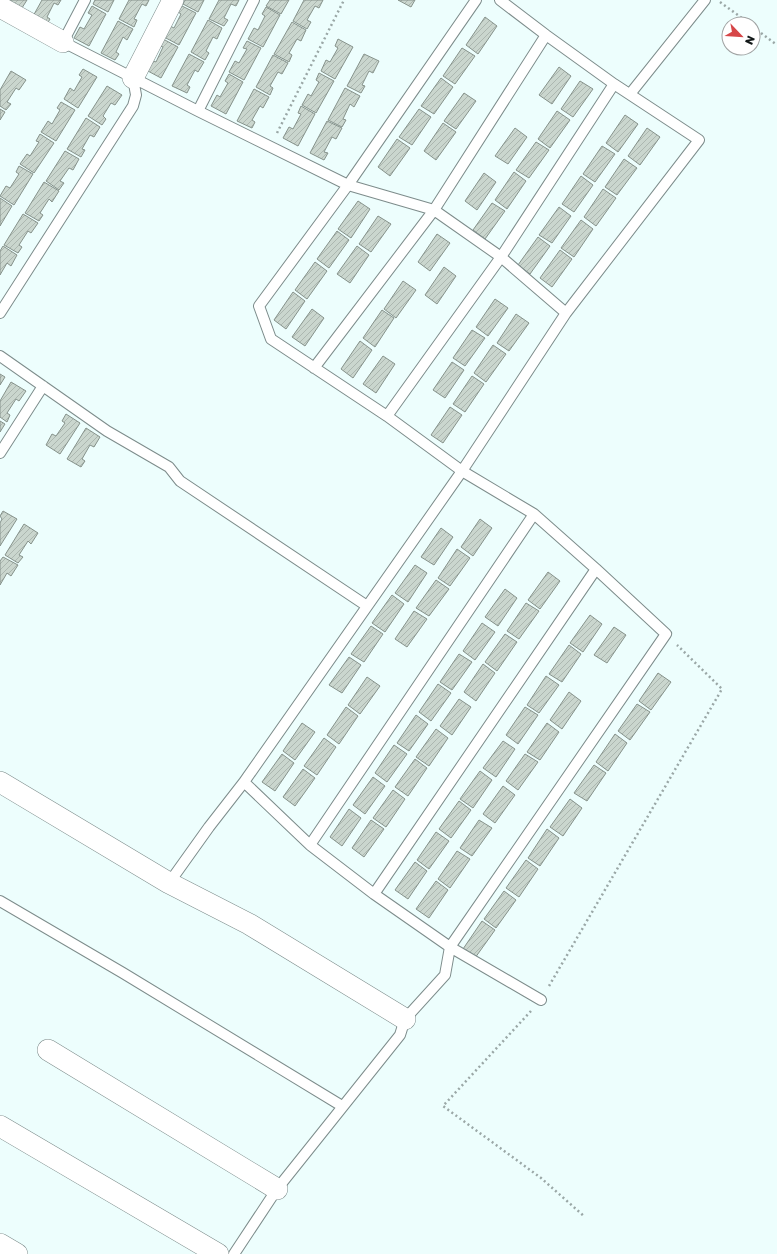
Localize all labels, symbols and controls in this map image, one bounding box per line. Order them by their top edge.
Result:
north arrow [721,16,761,56]
text: N [743,34,758,47]

